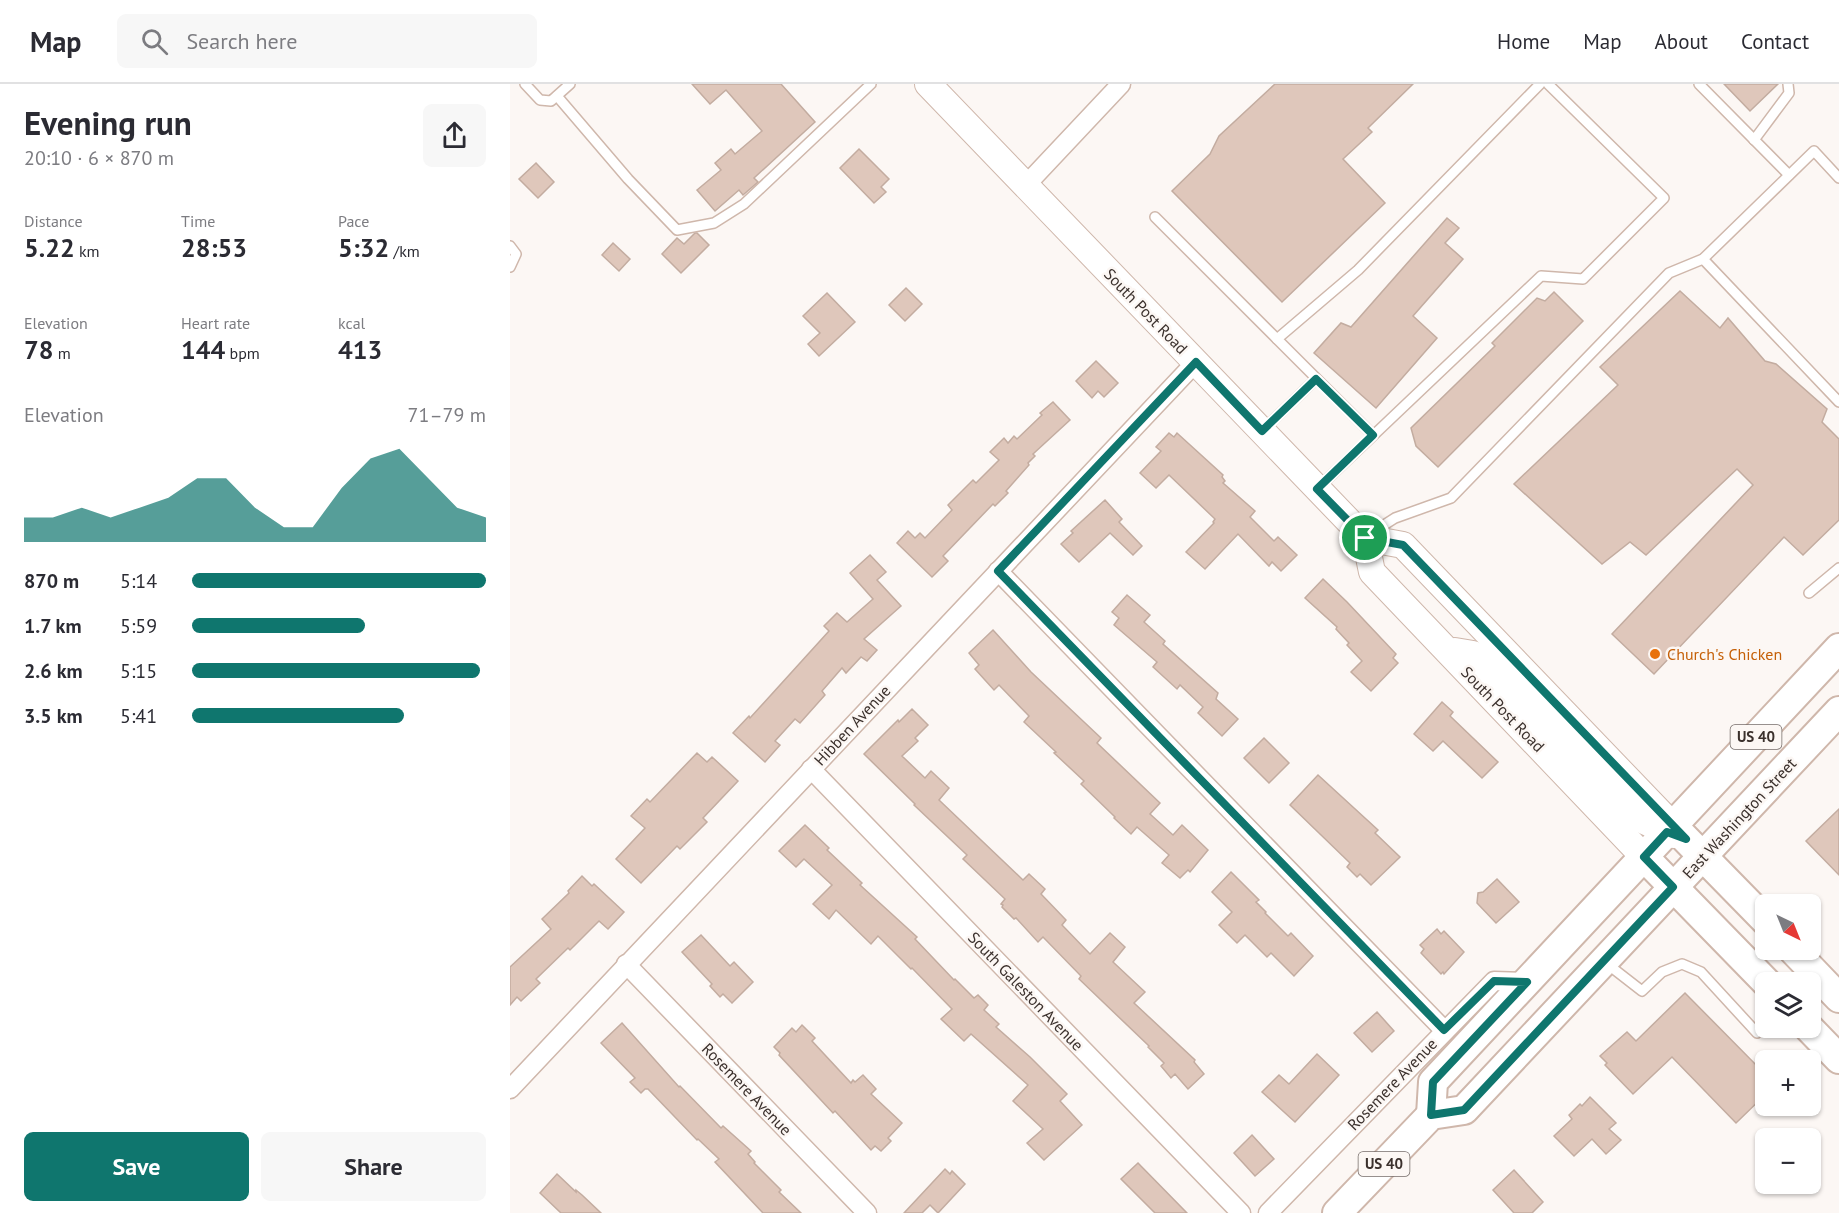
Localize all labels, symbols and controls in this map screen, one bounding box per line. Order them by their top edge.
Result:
search box [117,14,537,68]
text: Map [30,23,81,60]
icon: search [138,25,171,58]
text: Search here [186,27,297,55]
text: Home [1497,28,1550,55]
text: Map [1583,28,1622,55]
text: About [1655,28,1708,55]
text: Contact [1741,28,1809,55]
text: Evening run [24,101,192,144]
button: share [423,104,486,167]
text: 20:10 · 6 × 870 m [24,145,174,171]
text: Distance [24,211,83,231]
text: Time [181,211,215,231]
text: Pace [338,211,369,231]
text: 5.22 [24,231,75,264]
text: 28:53 [181,231,247,264]
text: 5:32 [338,231,389,264]
text: km [75,241,100,261]
text: /km [389,241,420,261]
street label: South Post Road [1100,264,1192,358]
text: Elevation [24,313,88,333]
text: Heart rate [181,313,250,333]
text: kcal [338,313,365,333]
text: 78 [24,333,53,366]
text: 144 [181,333,225,366]
text: 413 [338,333,382,366]
text: m [53,343,71,363]
text: bpm [225,343,260,363]
text: Elevation [24,402,104,428]
text: 71–79 m [408,402,486,428]
pin [1339,512,1390,563]
icon: arrive [1348,521,1381,554]
text: 870 m [24,568,79,594]
text: 5:14 [120,568,157,594]
text: 1.7 km [24,613,82,639]
text: 5:59 [120,613,157,639]
place label: Church's Chicken [1667,644,1782,664]
marker: Church's Chicken [1648,647,1662,661]
text: 2.6 km [24,658,83,684]
text: 5:15 [120,658,157,684]
street label: South Post Road [1457,662,1549,756]
street label: Hibben Avenue [810,681,894,769]
text: 3.5 km [24,703,83,729]
text: 5:41 [120,703,157,729]
road number: US 40 [1730,725,1782,749]
street label: East Washington Street [1678,753,1801,883]
north arrow [1755,894,1821,960]
map controls [1755,894,1821,1194]
street label: South Galeston Avenue [964,927,1088,1055]
button: layers [1755,972,1821,1038]
street label: Rosemere Avenue [1343,1034,1441,1134]
street label: Rosemere Avenue [698,1039,796,1139]
button: + [1755,1050,1821,1116]
button: − [1755,1128,1821,1194]
button: Save [24,1132,249,1201]
button: Share [261,1132,486,1201]
road number: US 40 [1358,1152,1410,1176]

